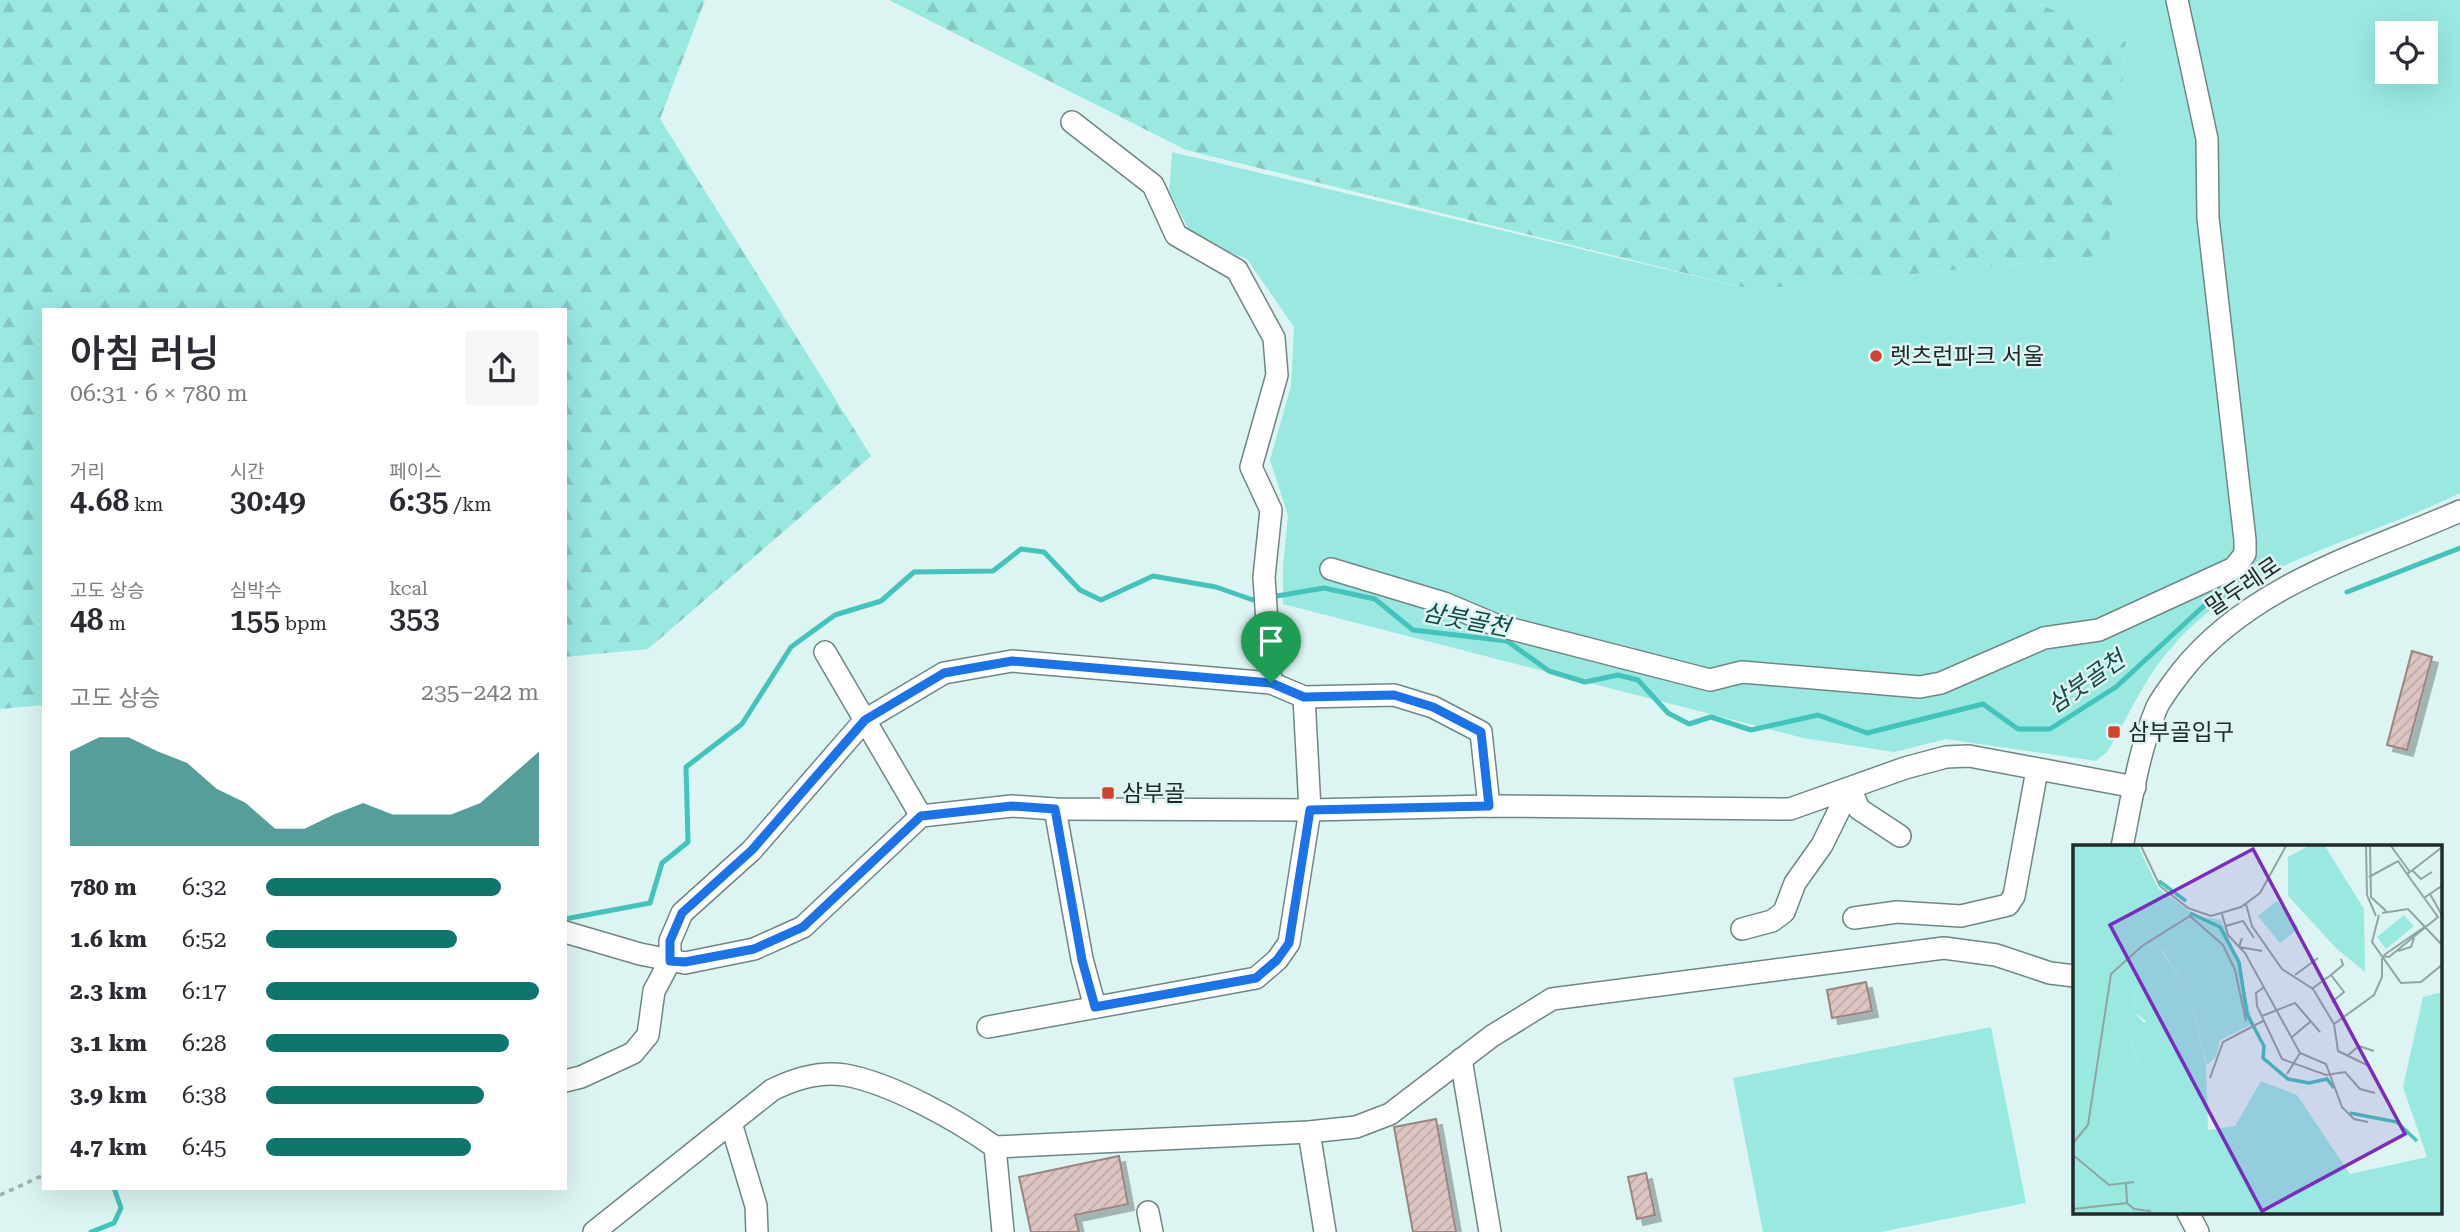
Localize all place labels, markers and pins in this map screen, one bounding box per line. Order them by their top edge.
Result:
place label: 렛츠런파크 서울 [1890,343,2044,370]
marker: 렛츠런파크 서울 [1868,348,1884,364]
pin [1241,611,1301,683]
place label: 삼부골입구 [2128,719,2234,746]
marker: 삼부골입구 [2106,724,2122,740]
place label: 삼부골 [1122,780,1185,807]
marker: 삼부골 [1100,785,1116,801]

